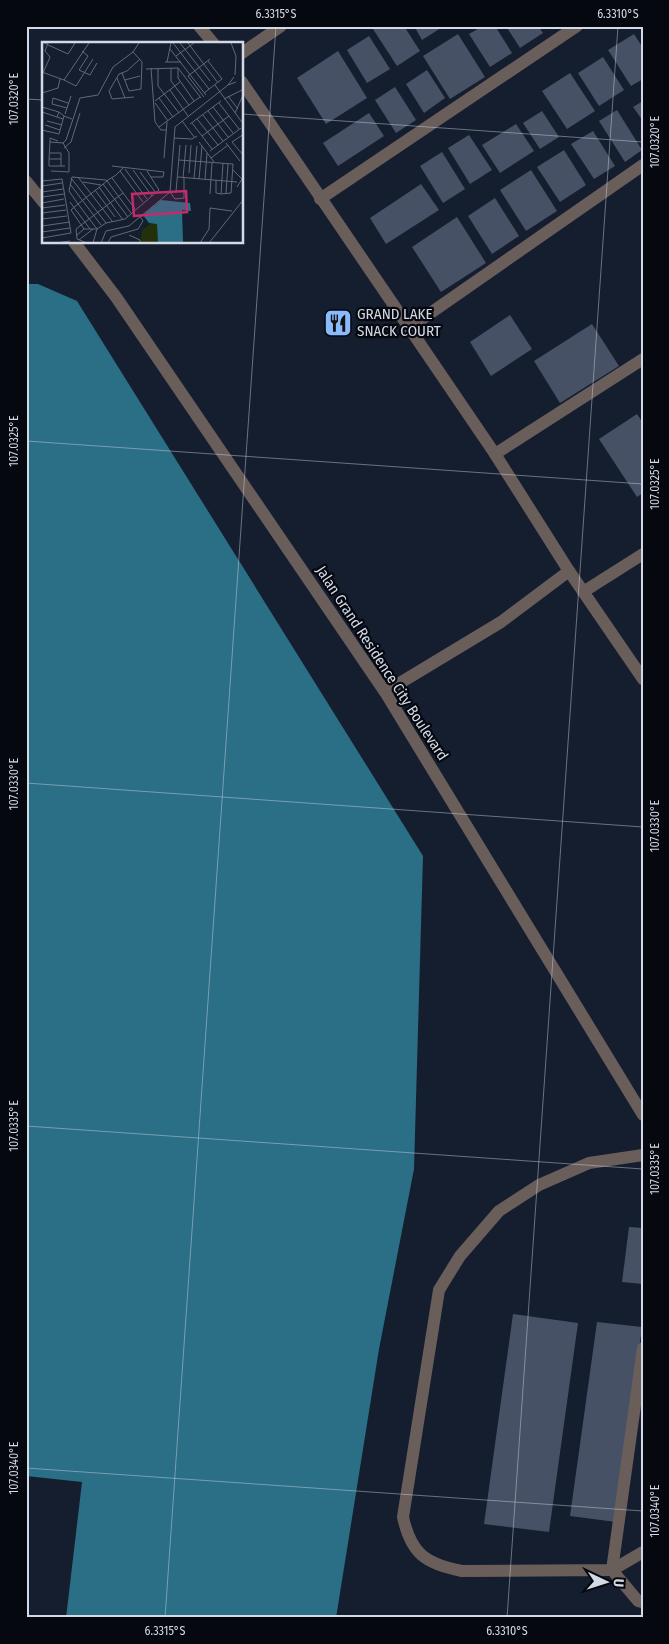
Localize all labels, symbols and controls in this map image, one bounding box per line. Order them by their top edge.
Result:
text: 6.3315°S [256,7,296,21]
text: 6.3310°S [597,7,639,21]
inset map [42,42,244,244]
text: 107.0320°E [7,73,21,125]
text: 107.0320°E [648,116,662,168]
place label: GRAND LAKE SNACK COURT [357,305,441,340]
restaurant icon: GRAND LAKE SNACK COURT [323,308,353,338]
text: 107.0325°E [7,415,21,467]
text: 107.0325°E [648,458,662,510]
street label: Jalan Grand Residence City Boulevard [312,562,452,764]
text: 107.0330°E [7,757,21,810]
text: 107.0330°E [648,799,662,852]
text: 107.0335°E [7,1100,21,1152]
text: 107.0335°E [648,1143,662,1195]
text: 107.0340°E [7,1441,21,1494]
text: 107.0340°E [648,1484,662,1537]
north arrow [582,1556,632,1606]
text: U [610,1578,627,1588]
text: 6.3315°S [145,1624,185,1638]
text: 6.3310°S [486,1624,528,1638]

